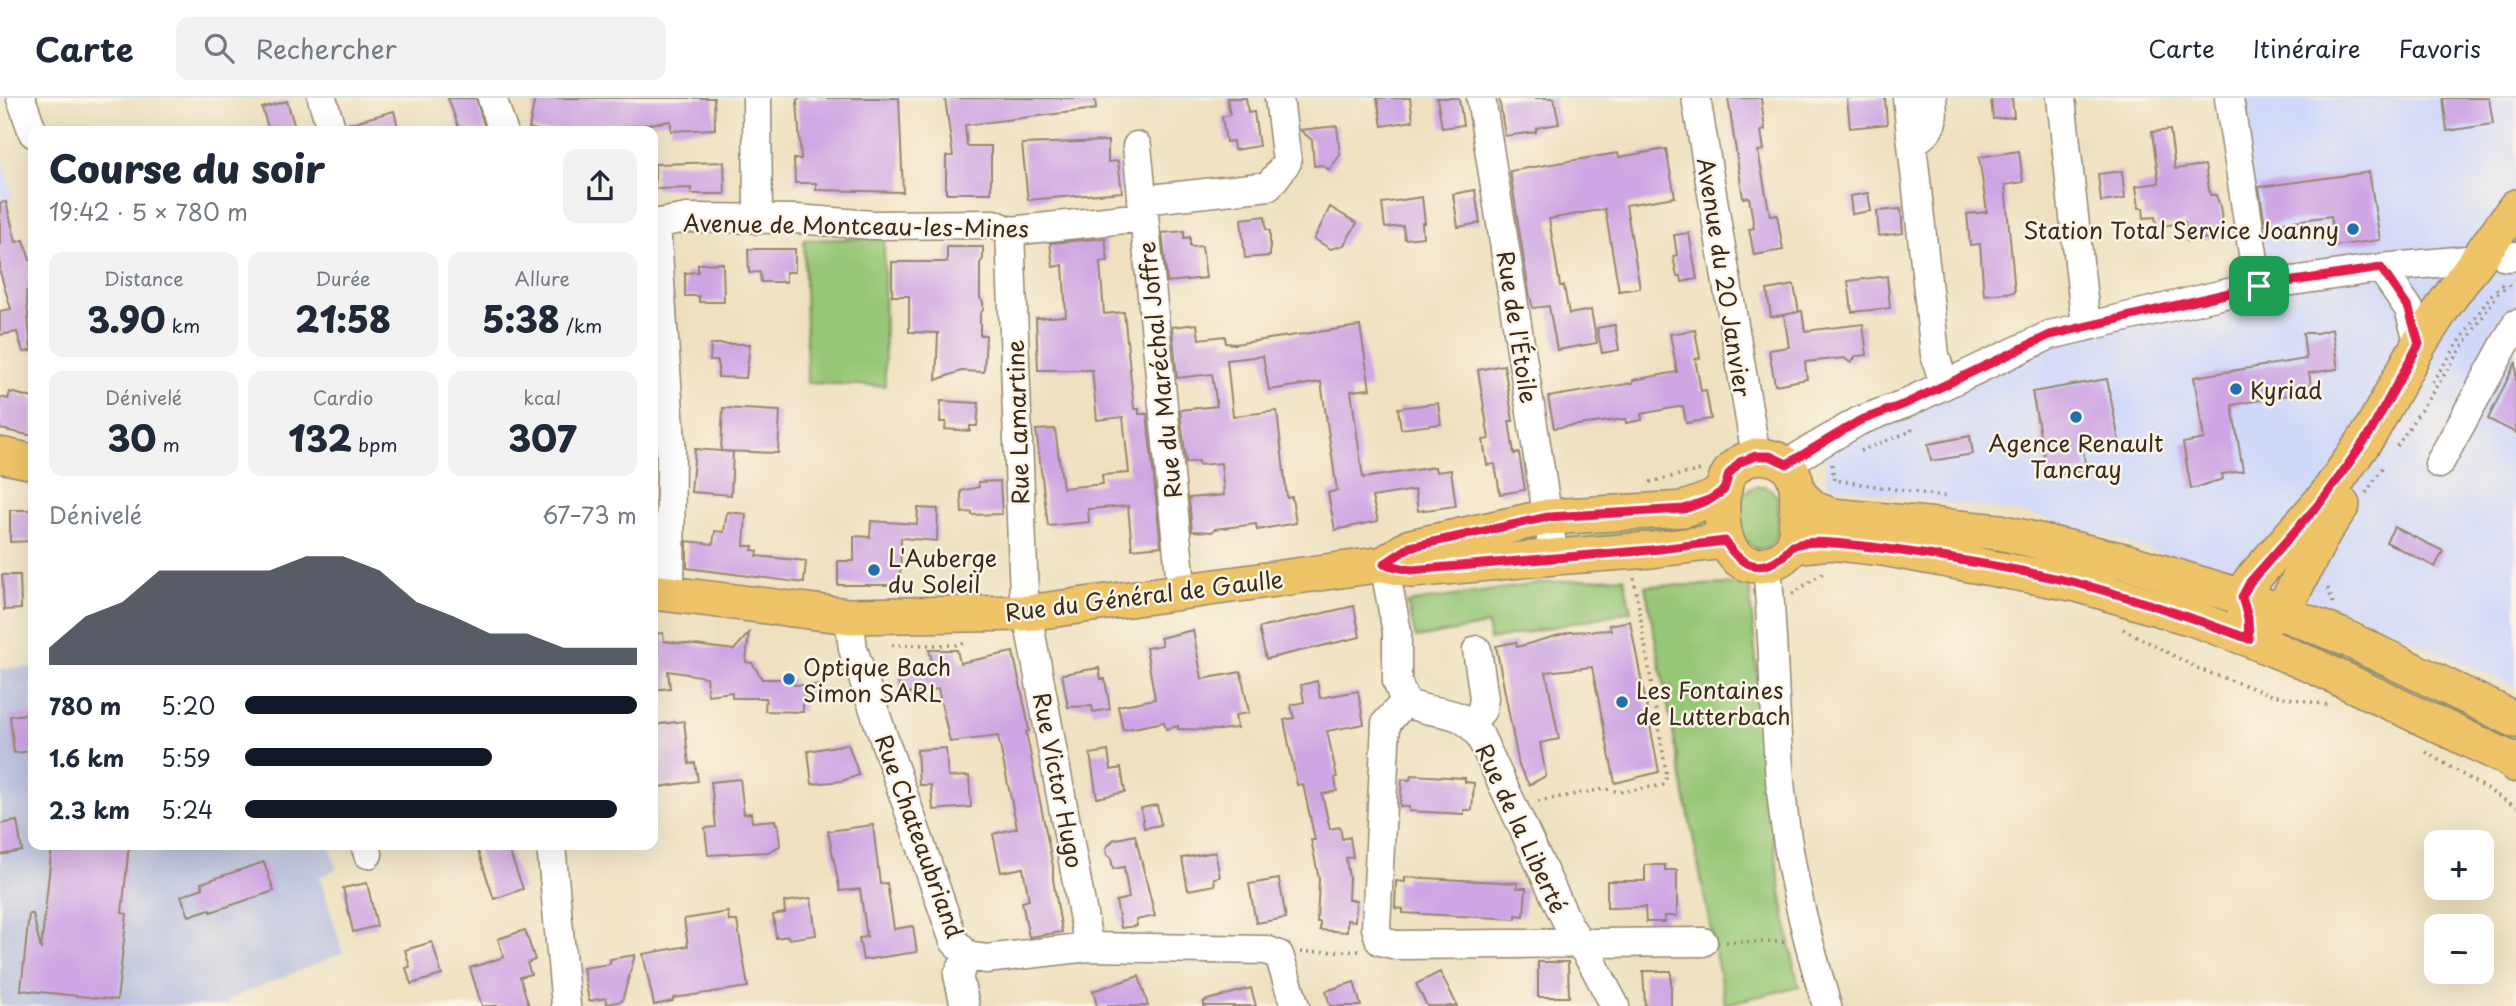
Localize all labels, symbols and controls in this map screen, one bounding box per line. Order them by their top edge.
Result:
search box [176,17,666,80]
text: Carte [35,23,134,73]
icon: search [200,29,238,67]
text: Rechercher [256,29,397,68]
text: Carte [2148,30,2215,66]
text: Itinéraire [2253,30,2361,66]
text: Favoris [2399,30,2481,66]
text: Course du soir [49,139,325,196]
button: share [563,149,637,223]
street label: Avenue du 20 Janvier [1689,155,1761,400]
text: 19:42 · 5 × 780 m [49,194,248,229]
street label: Avenue de Montceau-les-Mines [683,204,1029,246]
place label: Station Total Service Joanny [2023,212,2339,247]
marker: Station Total Service Joanny [2345,221,2361,237]
street label: Rue du Maréchal Joffre [1128,240,1190,500]
street label: Rue de l'Étoile [1489,248,1547,406]
pin [2229,256,2289,316]
text: Distance [104,264,184,292]
text: Durée [315,264,371,292]
text: Allure [515,264,570,292]
icon: arrive [2240,267,2278,305]
text: 3.90 [87,292,165,345]
text: 21:58 [295,292,391,345]
text: 5:38 [482,292,560,345]
text: km [165,311,200,339]
text: /km [560,311,602,339]
street label: Rue Lamartine [997,339,1037,505]
place label: Kyriad [2250,372,2322,407]
marker: Kyriad [2228,381,2244,397]
text: Dénivelé [105,383,182,411]
text: Cardio [313,383,373,411]
text: kcal [523,383,561,411]
marker: Agence Renault Tancray [2068,409,2084,425]
text: 30 [107,411,156,464]
text: 132 [288,411,352,464]
text: 307 [508,411,577,464]
place label: Agence Renault Tancray [1989,425,2163,486]
text: m [156,430,180,458]
text: bpm [352,430,398,458]
text: Dénivelé [49,497,142,532]
text: 67–73 m [542,497,637,532]
place label: L'Auberge du Soleil [888,540,997,601]
street label: Rue du Général de Gaulle [1003,561,1285,629]
marker: L'Auberge du Soleil [866,562,882,578]
place label: Optique Bach Simon SARL [803,649,951,710]
marker: Optique Bach Simon SARL [781,671,797,687]
place label: Les Fontaines de Lutterbach [1636,672,1791,733]
text: 780 m [49,688,121,723]
text: 5:20 [161,688,215,723]
street label: Rue Victor Hugo [1025,689,1093,871]
marker: Les Fontaines de Lutterbach [1614,694,1630,710]
street label: Rue Chateaubriand [867,729,973,943]
street label: Rue de la Liberté [1467,738,1577,918]
text: 1.6 km [49,740,124,775]
text: 5:59 [161,740,211,775]
text: 2.3 km [49,792,130,827]
text: 5:24 [161,792,213,827]
map controls [2424,830,2494,984]
button: + [2424,830,2494,900]
button: − [2424,914,2494,984]

